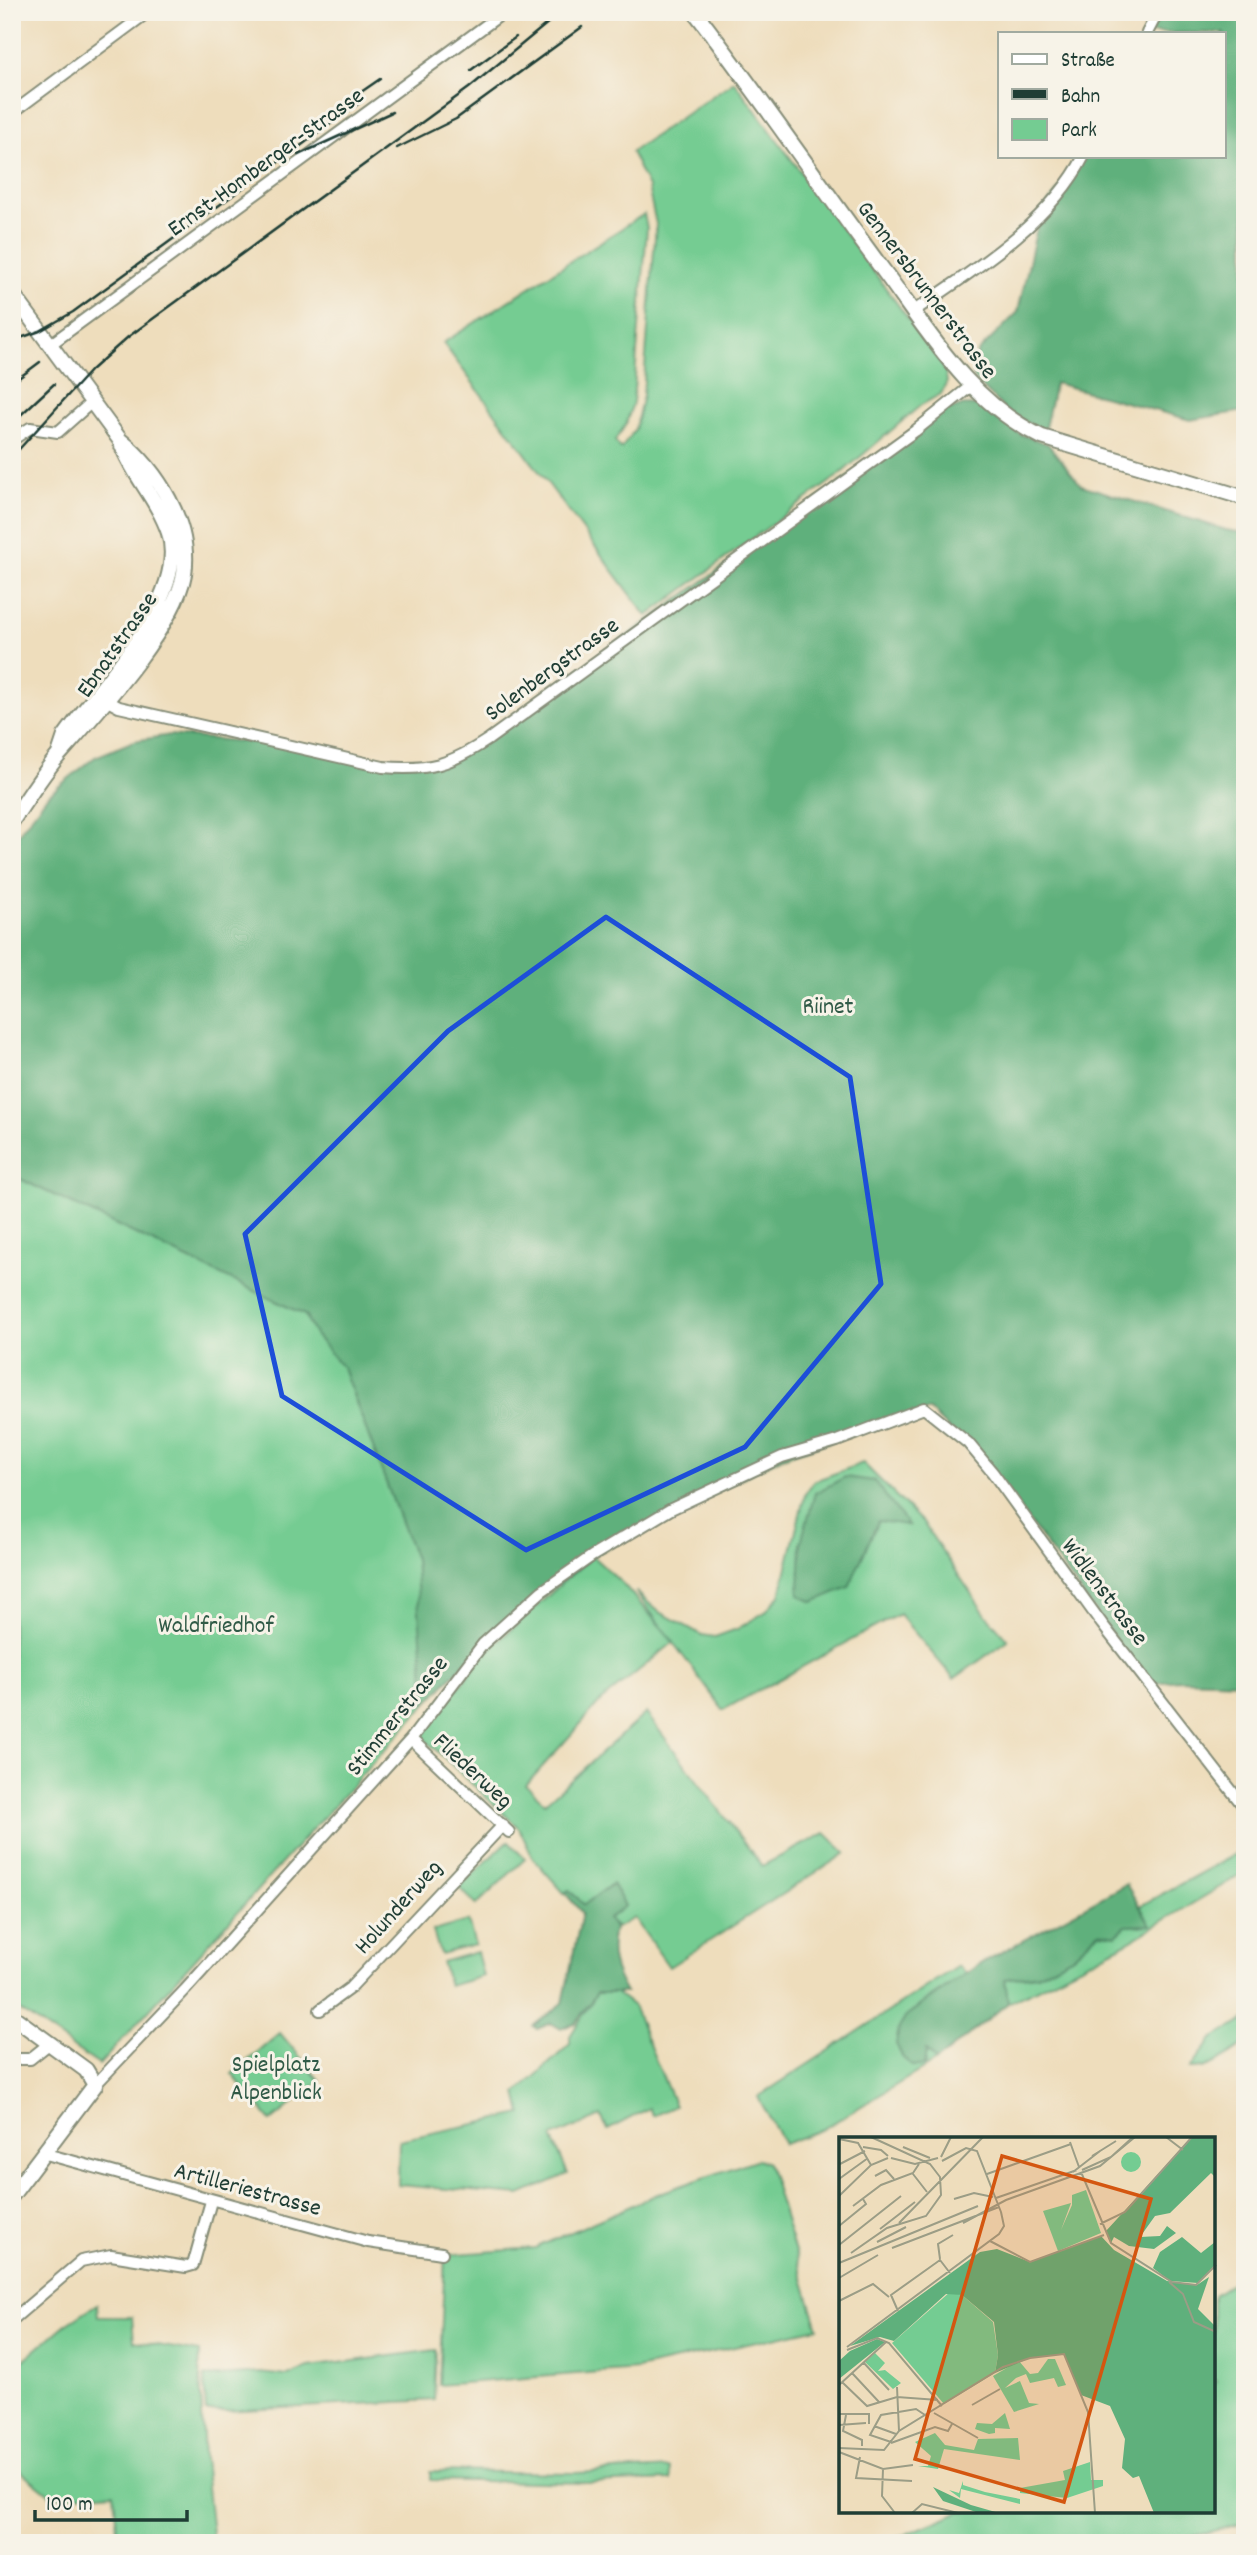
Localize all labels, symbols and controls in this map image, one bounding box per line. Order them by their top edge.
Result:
legend [998,32,1226,158]
text: Straße [1061,47,1115,77]
street label: Ernst-Homberger-Strasse [161,80,372,247]
text: Bahn [1061,83,1100,113]
text: Park [1061,117,1097,147]
street label: Gennersbrunnerstrasse [847,194,1004,387]
street label: Ebnatstrasse [69,586,167,706]
street label: Solenbergstrasse [478,610,627,731]
park label: Riinet [803,991,854,1025]
street label: Widlenstrasse [1052,1532,1155,1654]
park label: Waldfriedhof [158,1610,274,1644]
street label: Stimmerstrasse [339,1649,458,1784]
street label: Fliederweg [424,1726,520,1818]
street label: Holunderweg [347,1853,451,1963]
park label: Spielplatz Alpenblick [230,2049,322,2111]
inset map [839,2137,1215,2513]
street label: Artilleriestrasse [170,2155,325,2227]
scale bar [35,2478,187,2522]
text: 100 m [46,2491,93,2521]

